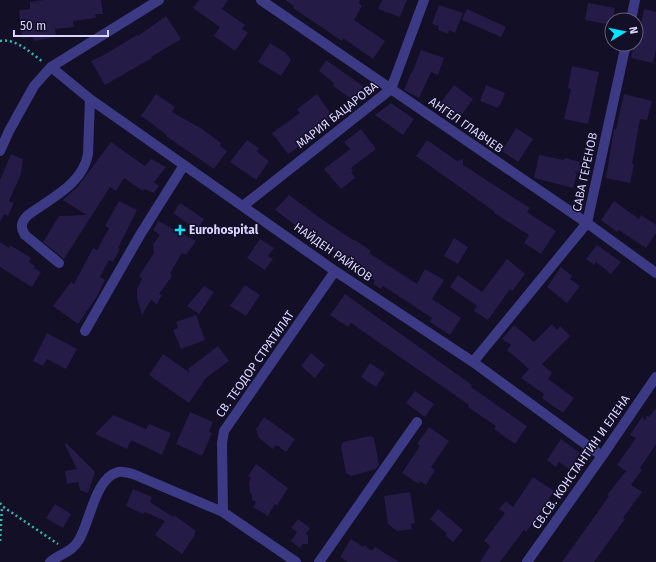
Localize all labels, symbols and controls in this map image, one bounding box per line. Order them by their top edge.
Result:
scale bar [14,12,108,38]
north arrow [604,12,644,52]
text: 50 m [20,19,46,33]
text: N [626,26,640,35]
street label: МАРИЯ БАЦАРОВА [293,79,381,151]
street label: АНГЕЛ ГЛАВЧЕВ [426,94,506,156]
street label: САВА ГЕРЕНОВ [570,131,600,213]
street label: НАЙДЕН РАЙКОВ [291,219,375,284]
place label: Eurohospital [189,223,259,237]
marker: Eurohospital [174,224,186,236]
street label: СВ. ТЕОДОР СТРАТИЛАТ [213,307,298,420]
street label: СВ.СВ. КОНСТАНТИН И ЕЛЕНА [529,392,633,532]

